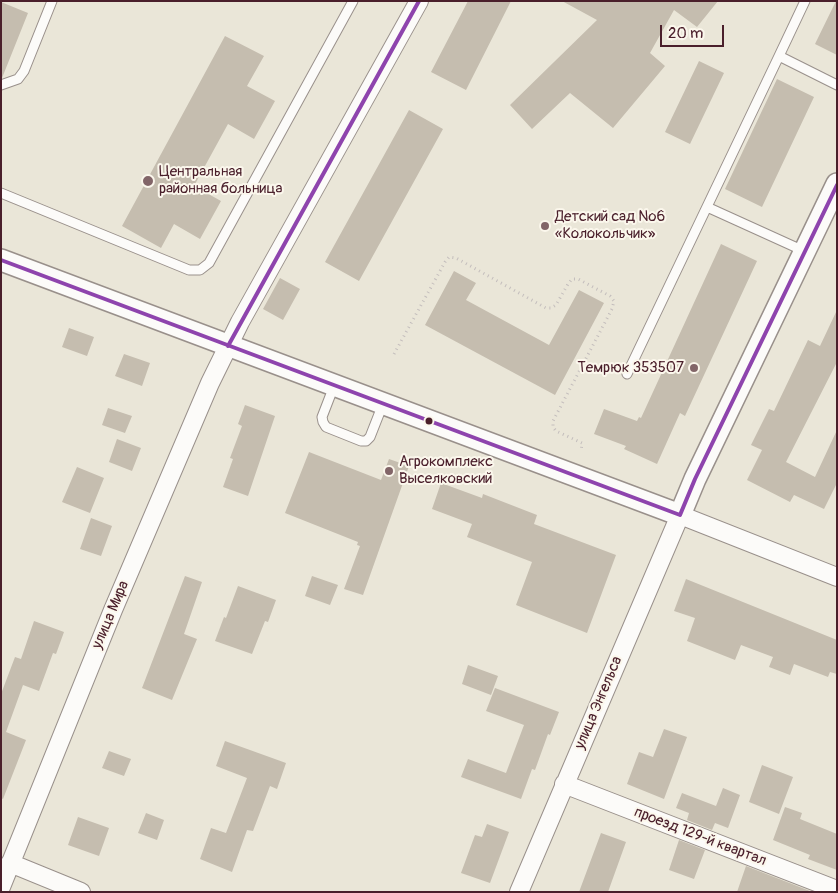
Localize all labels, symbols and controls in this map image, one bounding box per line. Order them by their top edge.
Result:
scale bar [663,15,727,47]
text: 20 m [668,24,703,43]
place label: Центральная районная больница [159,163,283,198]
marker: Центральная районная больница [141,174,155,188]
place label: Детский сад №6 «Колокольчик» [555,208,665,243]
marker: Детский сад №6 «Колокольчик» [539,220,551,232]
place label: Темрюк 353507 [577,359,684,377]
marker: Темрюк 353507 [688,362,700,374]
unlabelled marker [424,416,434,426]
place label: Агрокомплекс Выселковский [399,453,493,488]
marker: Агрокомплекс Выселковский [383,465,395,477]
street label: улица Мира [89,578,133,652]
street label: улица Энгельса [571,654,627,752]
street label: проезд 129-й квартал [631,804,769,870]

